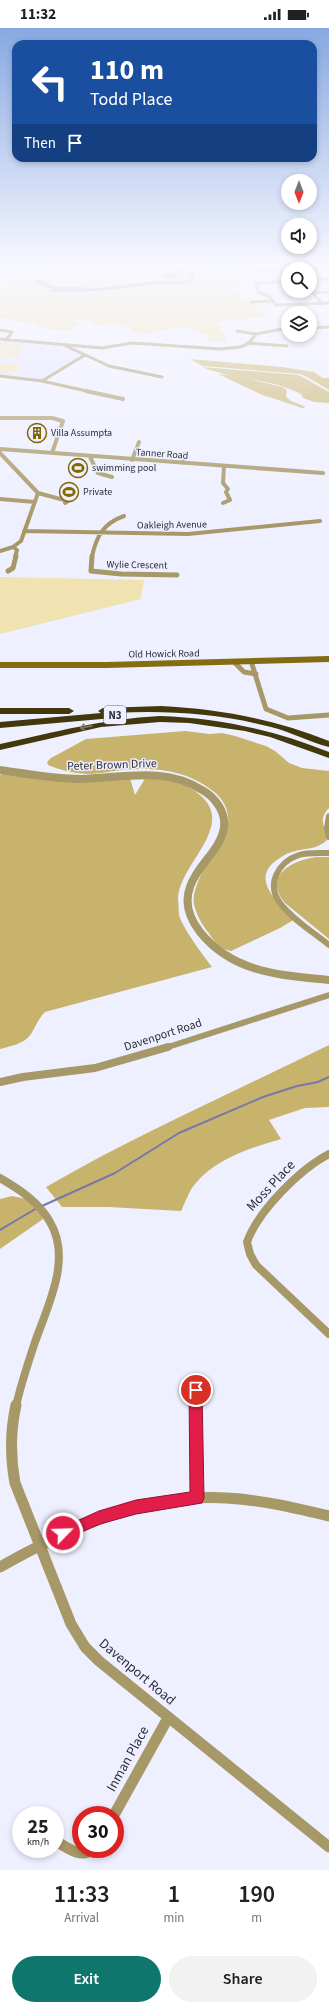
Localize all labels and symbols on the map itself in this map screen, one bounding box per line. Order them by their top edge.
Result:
north arrow [281,174,317,210]
building icon: Villa Assumpta [26,422,48,444]
place label: Villa Assumpta [51,426,112,440]
street label: Tanner Road [135,445,189,463]
sports icon: swimming pool [67,457,89,479]
place label: swimming pool [92,461,157,475]
sports icon: Private [58,481,80,503]
place label: Private [83,485,112,499]
street label: Oakleigh Avenue [137,517,207,533]
street label: Wylie Crescent [106,557,168,573]
street label: Old Howick Road [128,646,200,662]
road number: N3 [104,706,126,724]
one-way arrow [80,723,93,731]
street label: Peter Brown Drive [67,755,157,775]
street label: Davenport Road [122,1014,204,1056]
street label: Moss Place [242,1156,300,1216]
pin [179,1373,213,1407]
position arrow [42,1512,84,1554]
street label: Davenport Road [94,1634,180,1710]
street label: Inman Place [102,1723,154,1795]
speed limit sign: 30 [72,1806,124,1858]

